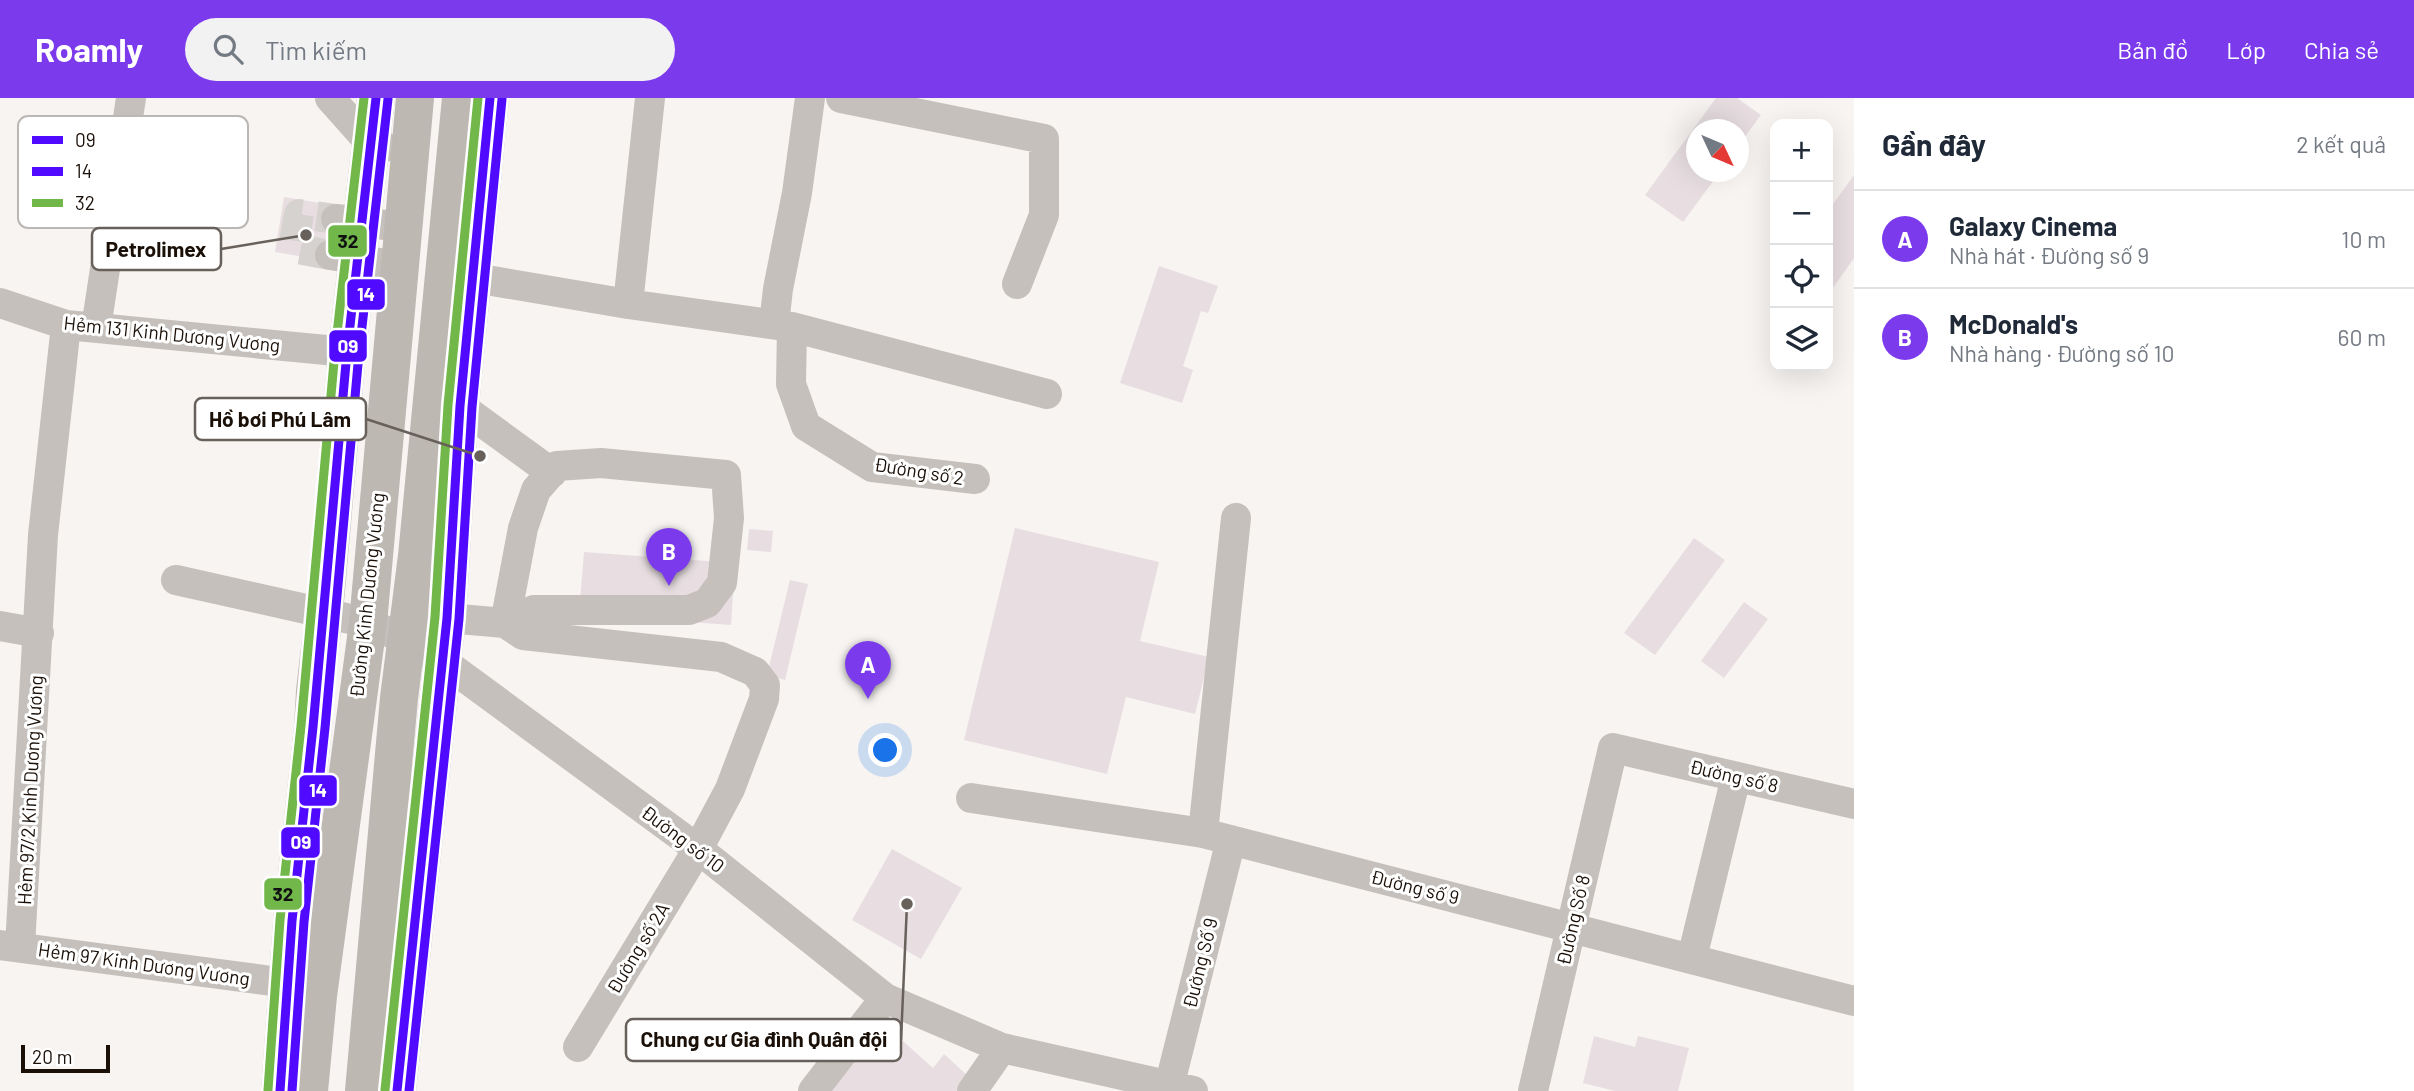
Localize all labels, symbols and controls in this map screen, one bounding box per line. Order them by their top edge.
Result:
search box [185,18,675,81]
text: Roamly [35,29,143,69]
icon: search [209,30,247,68]
text: Tìm kiếm [265,34,367,65]
text: Bản đồ [2117,35,2188,64]
text: Lớp [2226,35,2266,64]
text: Chia sẻ [2304,35,2379,64]
legend [18,116,248,228]
north arrow [1686,119,1749,182]
map controls [1770,119,1833,371]
button: + [1770,119,1833,182]
text: Gần đây [1882,126,1986,162]
text: 09 [75,128,96,151]
text: 2 kết quả [2296,130,2386,158]
text: 14 [75,159,92,182]
button: − [1770,182,1833,245]
text: 32 [75,191,95,214]
text: Galaxy Cinema [1949,210,2117,241]
line badge: 32 [327,224,368,258]
text: A [1897,225,1913,253]
text: 10 m [2341,225,2386,253]
callout: Petrolimex [92,228,221,270]
text: 32 [338,229,358,252]
text: Petrolimex [106,236,206,261]
text: Nhà hát · Đường số 9 [1949,241,2149,269]
button: locate [1770,245,1833,308]
line badge: 14 [346,278,386,311]
text: 14 [357,282,375,305]
button: layers [1770,308,1833,371]
text: McDonald's [1949,308,2078,339]
street label: Hẻm 131 Kinh Dương Vương [63,311,281,356]
text: B [1898,323,1912,351]
text: 60 m [2338,323,2386,351]
line badge: 09 [328,329,368,363]
text: 09 [338,334,358,357]
text: Nhà hàng · Đường số 10 [1949,339,2175,367]
callout: Hồ bơi Phú Lâm [195,398,366,440]
text: Hồ bơi Phú Lâm [209,406,351,431]
street label: Đường số 2 [873,452,966,489]
street label: Đường Kinh Dương Vương [344,491,389,699]
pin: B [646,528,692,586]
pin: A [845,641,891,699]
street label: Hẻm 97/2 Kinh Dương Vương [12,674,47,905]
your location [868,733,902,767]
street label: Đường số 8 [1687,754,1781,797]
line badge: 14 [298,774,338,807]
text: 14 [309,778,327,801]
street label: Đường số 10 [637,800,729,877]
line badge: 09 [280,826,321,859]
text: 09 [291,830,311,853]
street label: Đường số 9 [1368,864,1462,909]
street label: Đường Số 8 [1551,872,1594,967]
line badge: 32 [263,877,303,911]
text: 32 [273,882,293,905]
street label: Đường số 2A [601,898,674,997]
street label: Đường Số 9 [1177,915,1222,1010]
street label: Hẻm 97 Kinh Dương Vương [37,937,251,990]
callout: Chung cư Gia đình Quân đội [626,1019,901,1061]
text: Chung cư Gia đình Quân đội [641,1026,887,1051]
scale bar [21,1042,110,1074]
text: 20 m [32,1045,72,1068]

